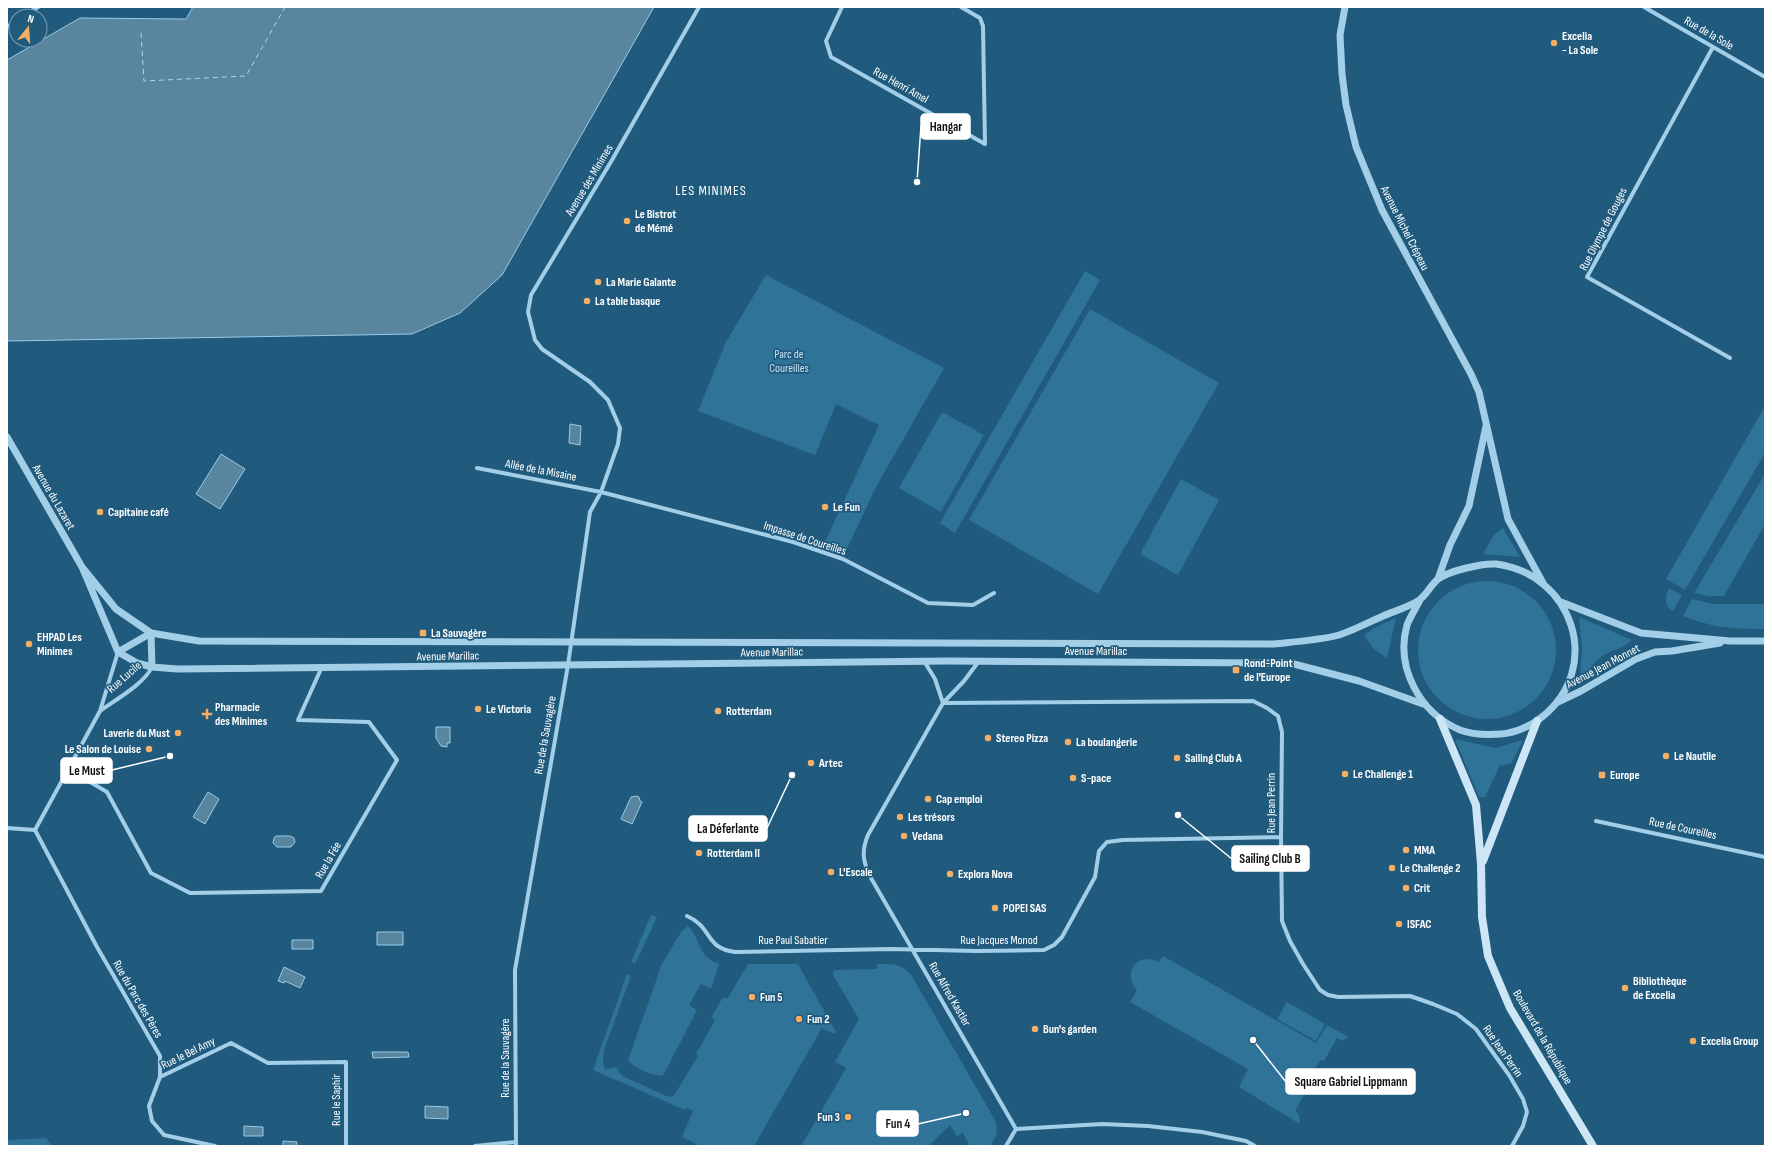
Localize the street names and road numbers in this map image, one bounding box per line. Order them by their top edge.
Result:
street label: Rue de la Sole [1681,13,1736,54]
street label: Rue Henri Amel [870,64,931,107]
street label: Avenue des Minimes [562,142,617,220]
street label: Avenue Michel Crépeau [1376,183,1432,273]
street label: Rue Olympe de Gouges [1576,185,1631,273]
street label: Allée de la Misaine [503,456,578,485]
street label: Avenue du Lazaret [28,461,78,533]
street label: Impasse de Coureilles [761,518,848,559]
street label: Avenue Jean Monnet [1563,641,1643,693]
street label: Avenue Marillac [740,644,804,661]
street label: Avenue Marillac [1064,644,1127,659]
street label: Avenue Marillac [416,648,480,665]
street label: Rue Lucile [104,658,145,696]
street label: Rue de la Sauvagère [531,695,560,775]
street label: Rue Jean Perrin [1264,773,1279,833]
street label: Rue de Coureilles [1648,814,1718,843]
street label: Rue la Fée [312,839,345,881]
street label: Rue Paul Sabatier [758,933,828,948]
street label: Rue Jacques Monod [960,933,1038,948]
street label: Rue du Parc des Pères [109,958,166,1041]
street label: Rue Alfred Kastler [925,959,974,1030]
street label: Boulevard de la République [1509,987,1576,1087]
street label: Rue de la Sauvagère [498,1018,513,1098]
street label: Rue Jean Perrin [1479,1022,1526,1080]
street label: Rue le Bel Amy [159,1034,218,1073]
street label: Rue le Saphir [329,1074,344,1126]

